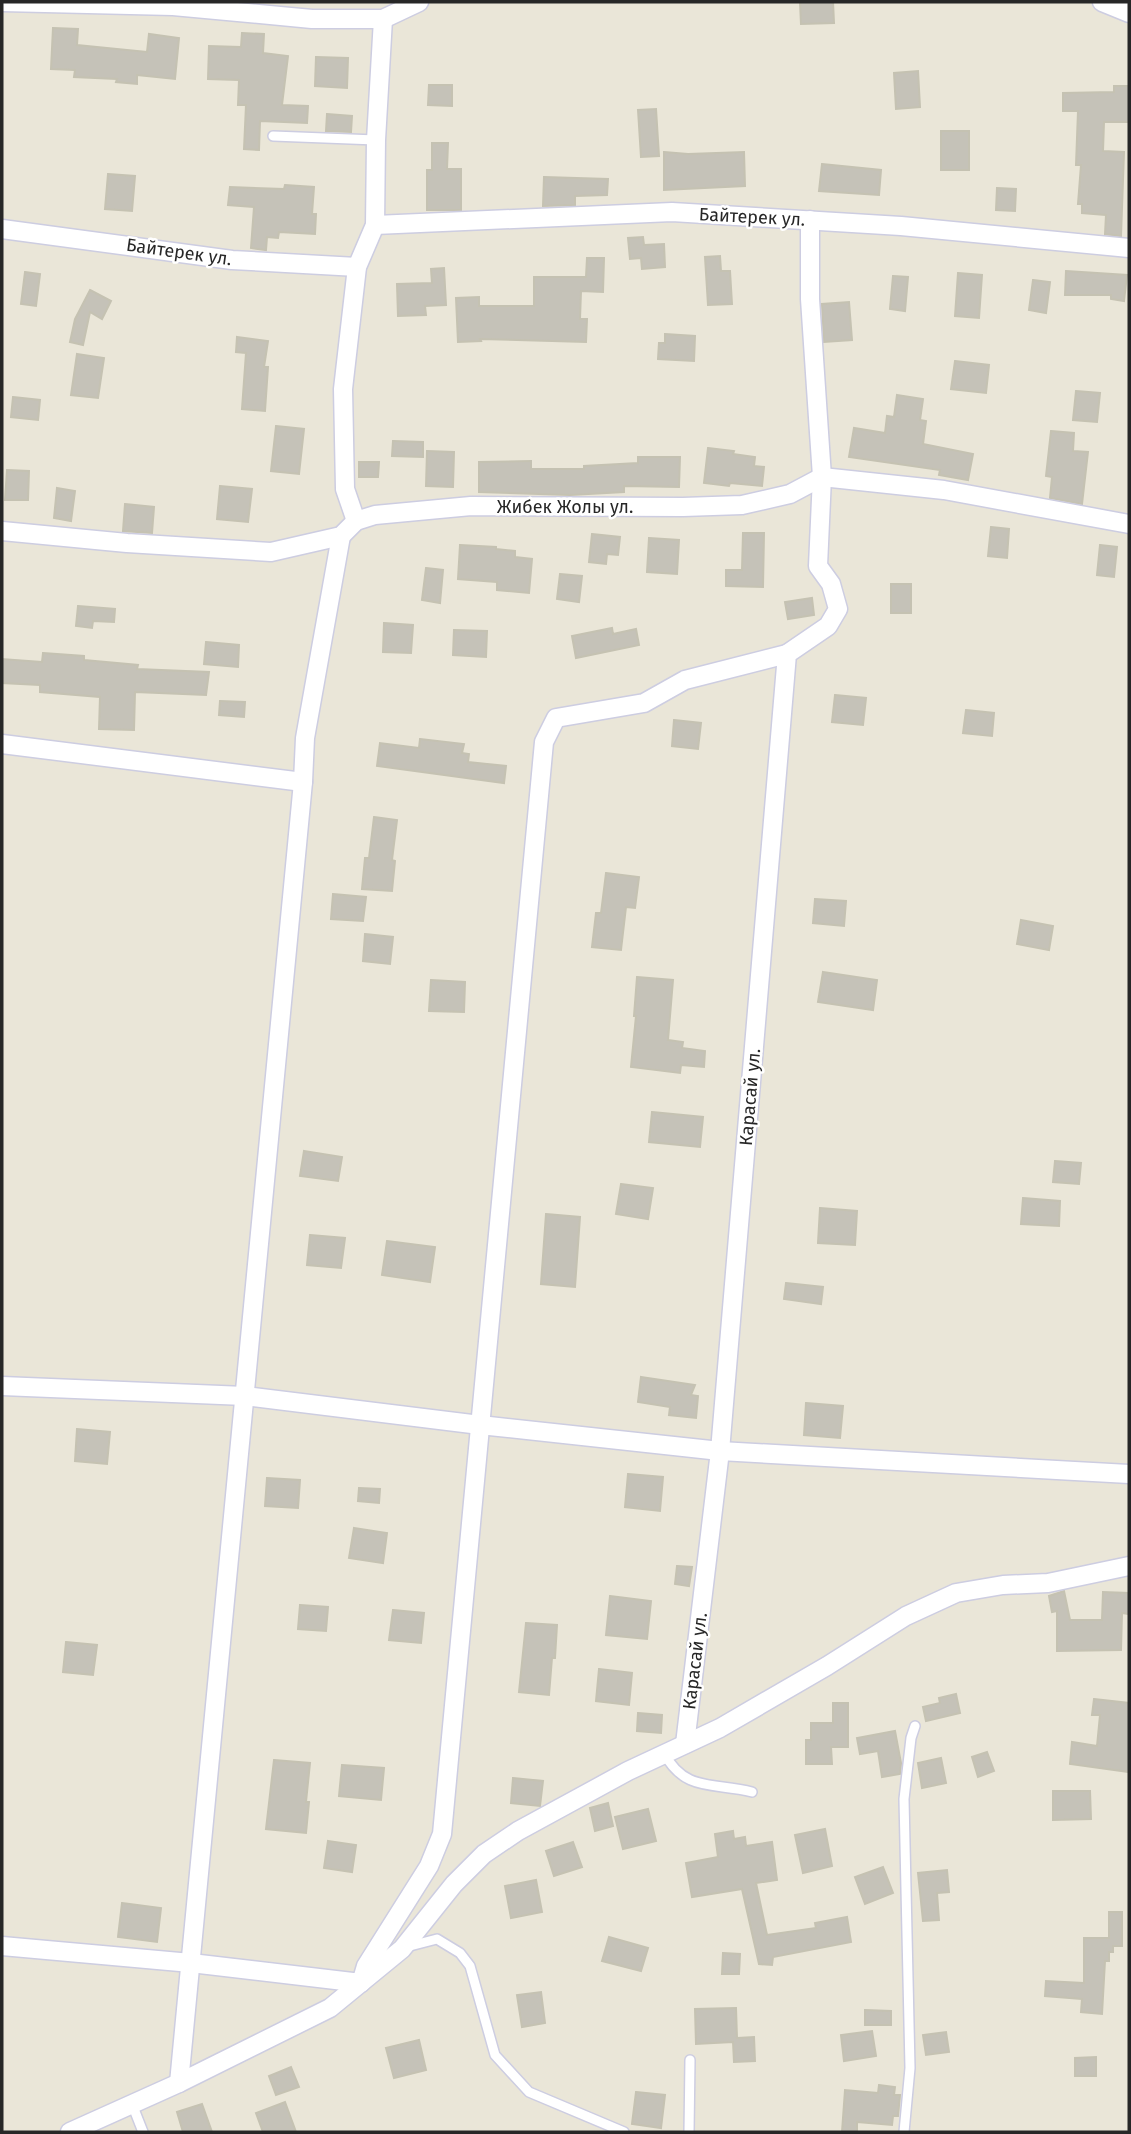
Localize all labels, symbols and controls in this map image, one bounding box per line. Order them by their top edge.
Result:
street label: Байтерек ул. [698,203,806,231]
street label: Байтерек ул. [125,234,233,270]
street label: Жибек Жолы ул. [497,496,633,518]
street label: Карасай ул. [735,1047,765,1147]
street label: Карасай ул. [678,1611,712,1711]

